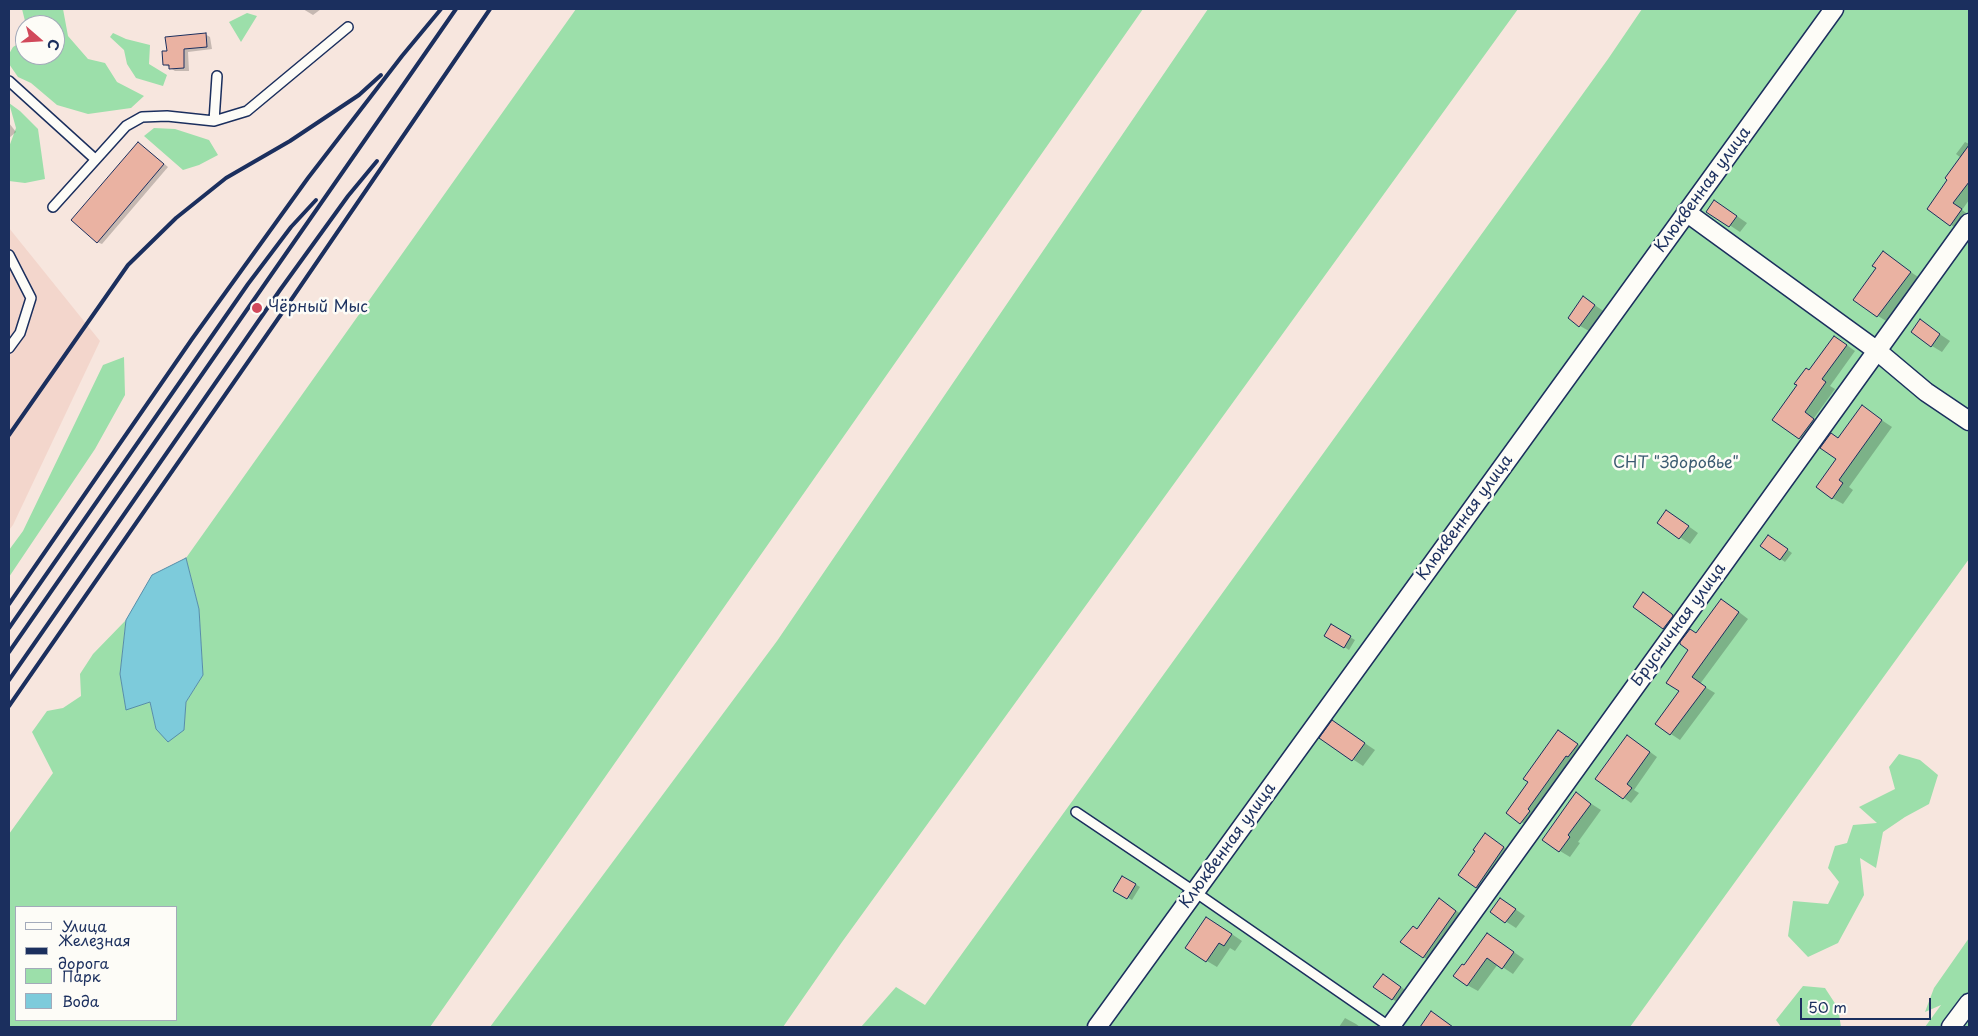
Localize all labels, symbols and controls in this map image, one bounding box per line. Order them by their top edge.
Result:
north arrow [15,15,65,65]
text: С [42,36,65,53]
street label: Клюквенная улица [1651,123,1755,257]
place label: Чёрный Мыс [268,298,368,318]
marker: Чёрный Мыс [250,301,264,315]
street label: Клюквенная улица [1413,451,1517,585]
park label: СНТ "Здоровье" [1613,454,1739,474]
street label: Брусничная улица [1628,560,1730,690]
street label: Клюквенная улица [1176,779,1280,913]
legend [15,906,178,1021]
text: Улица [62,914,107,937]
text: Железная дорога [58,928,131,974]
text: Парк [62,964,101,987]
scale bar [1803,988,1934,1020]
text: Вода [62,989,99,1012]
text: 50 m [1808,995,1847,1018]

